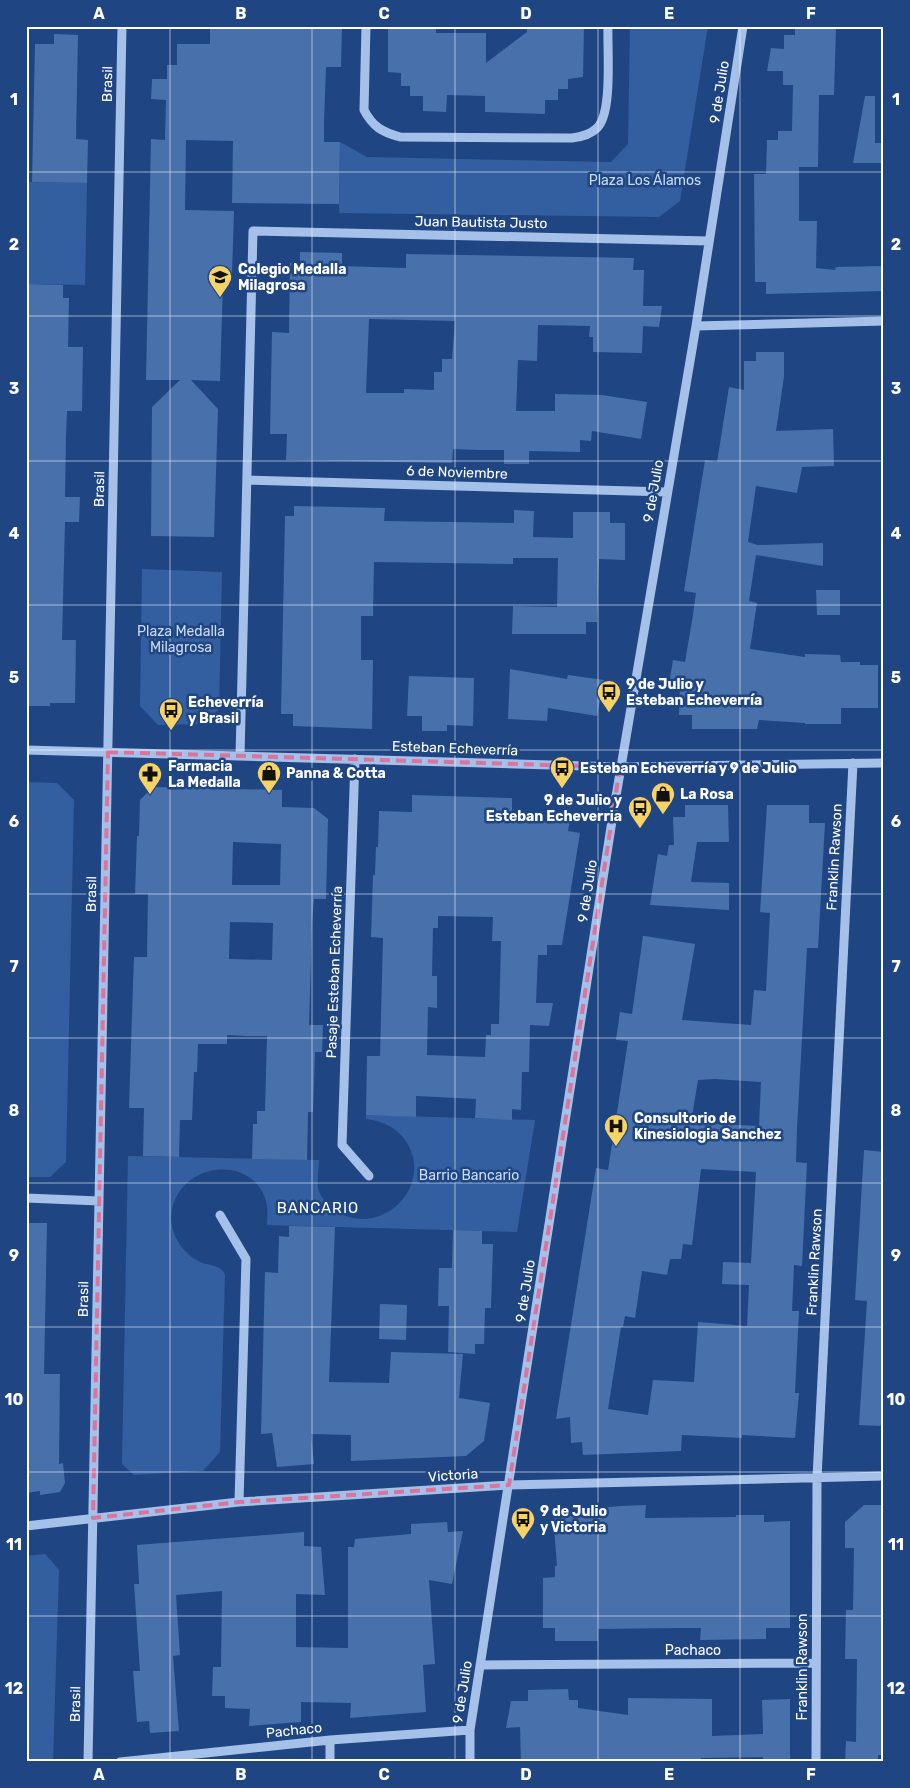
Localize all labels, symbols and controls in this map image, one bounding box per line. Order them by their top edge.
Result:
text: A [93,4,105,23]
text: B [235,4,247,23]
text: C [378,4,390,23]
text: D [520,4,532,23]
text: E [664,4,674,23]
text: F [806,4,816,23]
street label: 9 de Julio [706,59,733,125]
street label: Brasil [99,66,116,102]
text: 1 [10,90,18,109]
text: 1 [892,90,900,109]
park label: Plaza Los Álamos [589,171,701,189]
street label: Juan Bautista Justo [414,213,548,232]
text: 2 [9,235,19,254]
text: 2 [891,235,901,254]
place label: Colegio Medalla Milagrosa [238,261,346,294]
school or university icon: Colegio Medalla Milagrosa [207,264,233,298]
text: 3 [9,379,19,398]
text: 3 [891,379,901,398]
street label: 9 de Julio [640,458,667,524]
street label: 6 de Noviembre [406,462,508,483]
street label: Brasil [91,471,108,507]
text: 4 [9,524,20,543]
text: 4 [891,524,902,543]
park label: Plaza Medalla Milagrosa [137,623,225,656]
text: 5 [9,668,19,687]
text: 5 [891,668,901,687]
place label: 9 de Julio y Esteban Echeverría [626,676,762,709]
bus stop icon: 9 de Julio y Esteban Echeverría [596,679,622,713]
place label: Echeverría y Brasil [188,694,264,727]
bus stop icon: Echeverría y Brasil [158,697,184,731]
street label: Esteban Echeverría [392,738,518,759]
bus stop icon: Esteban Echeverría y 9 de Julio [549,755,575,789]
place label: Farmacia La Medalla [168,758,241,791]
shop icon: Panna & Cotta [256,760,282,794]
place label: Esteban Echeverría y 9 de Julio [580,760,797,777]
pharmacy icon: Farmacia La Medalla [137,761,163,795]
place label: Panna & Cotta [286,765,386,782]
shop icon: La Rosa [650,781,676,815]
place label: La Rosa [680,786,734,803]
place label: 9 de Julio y Esteban Echeverria [486,792,623,825]
bus stop icon: 9 de Julio y Esteban Echeverria [627,795,653,829]
street label: Franklin Rawson [823,803,846,911]
text: 6 [9,812,19,831]
text: 6 [891,812,901,831]
street label: 9 de Julio [574,858,601,924]
street label: Brasil [83,876,100,912]
street label: Pasaje Esteban Echeverría [323,885,346,1059]
text: 7 [9,957,19,976]
text: 7 [891,957,901,976]
text: 8 [9,1101,20,1120]
text: 8 [891,1101,902,1120]
place label: Consultorio de Kinesiologia Sanchez [634,1110,782,1143]
hospital icon: Consultorio de Kinesiologia Sanchez [603,1113,629,1147]
park label: Barrio Bancario [419,1167,519,1184]
district label: BANCARIO [277,1199,359,1217]
street label: Franklin Rawson [803,1208,826,1316]
text: 9 [9,1246,19,1265]
text: 9 [891,1246,901,1265]
street label: 9 de Julio [512,1258,539,1324]
street label: Brasil [75,1281,92,1317]
text: 10 [5,1390,24,1409]
text: 10 [887,1390,906,1409]
street label: Victoria [427,1465,479,1486]
place label: 9 de Julio y Victoria [540,1503,607,1536]
bus stop icon: 9 de Julio y Victoria [510,1506,536,1540]
text: 11 [6,1535,22,1554]
text: 11 [888,1535,904,1554]
street label: Franklin Rawson [794,1614,811,1720]
street label: Pachaco [665,1642,721,1659]
street label: 9 de Julio [449,1659,476,1725]
text: 12 [5,1679,23,1698]
text: 12 [887,1679,905,1698]
street label: Brasil [67,1686,84,1722]
street label: Pachaco [265,1719,323,1742]
text: A [93,1765,105,1784]
text: B [235,1765,247,1784]
text: C [378,1765,390,1784]
text: D [520,1765,532,1784]
text: E [664,1765,674,1784]
text: F [806,1765,816,1784]

